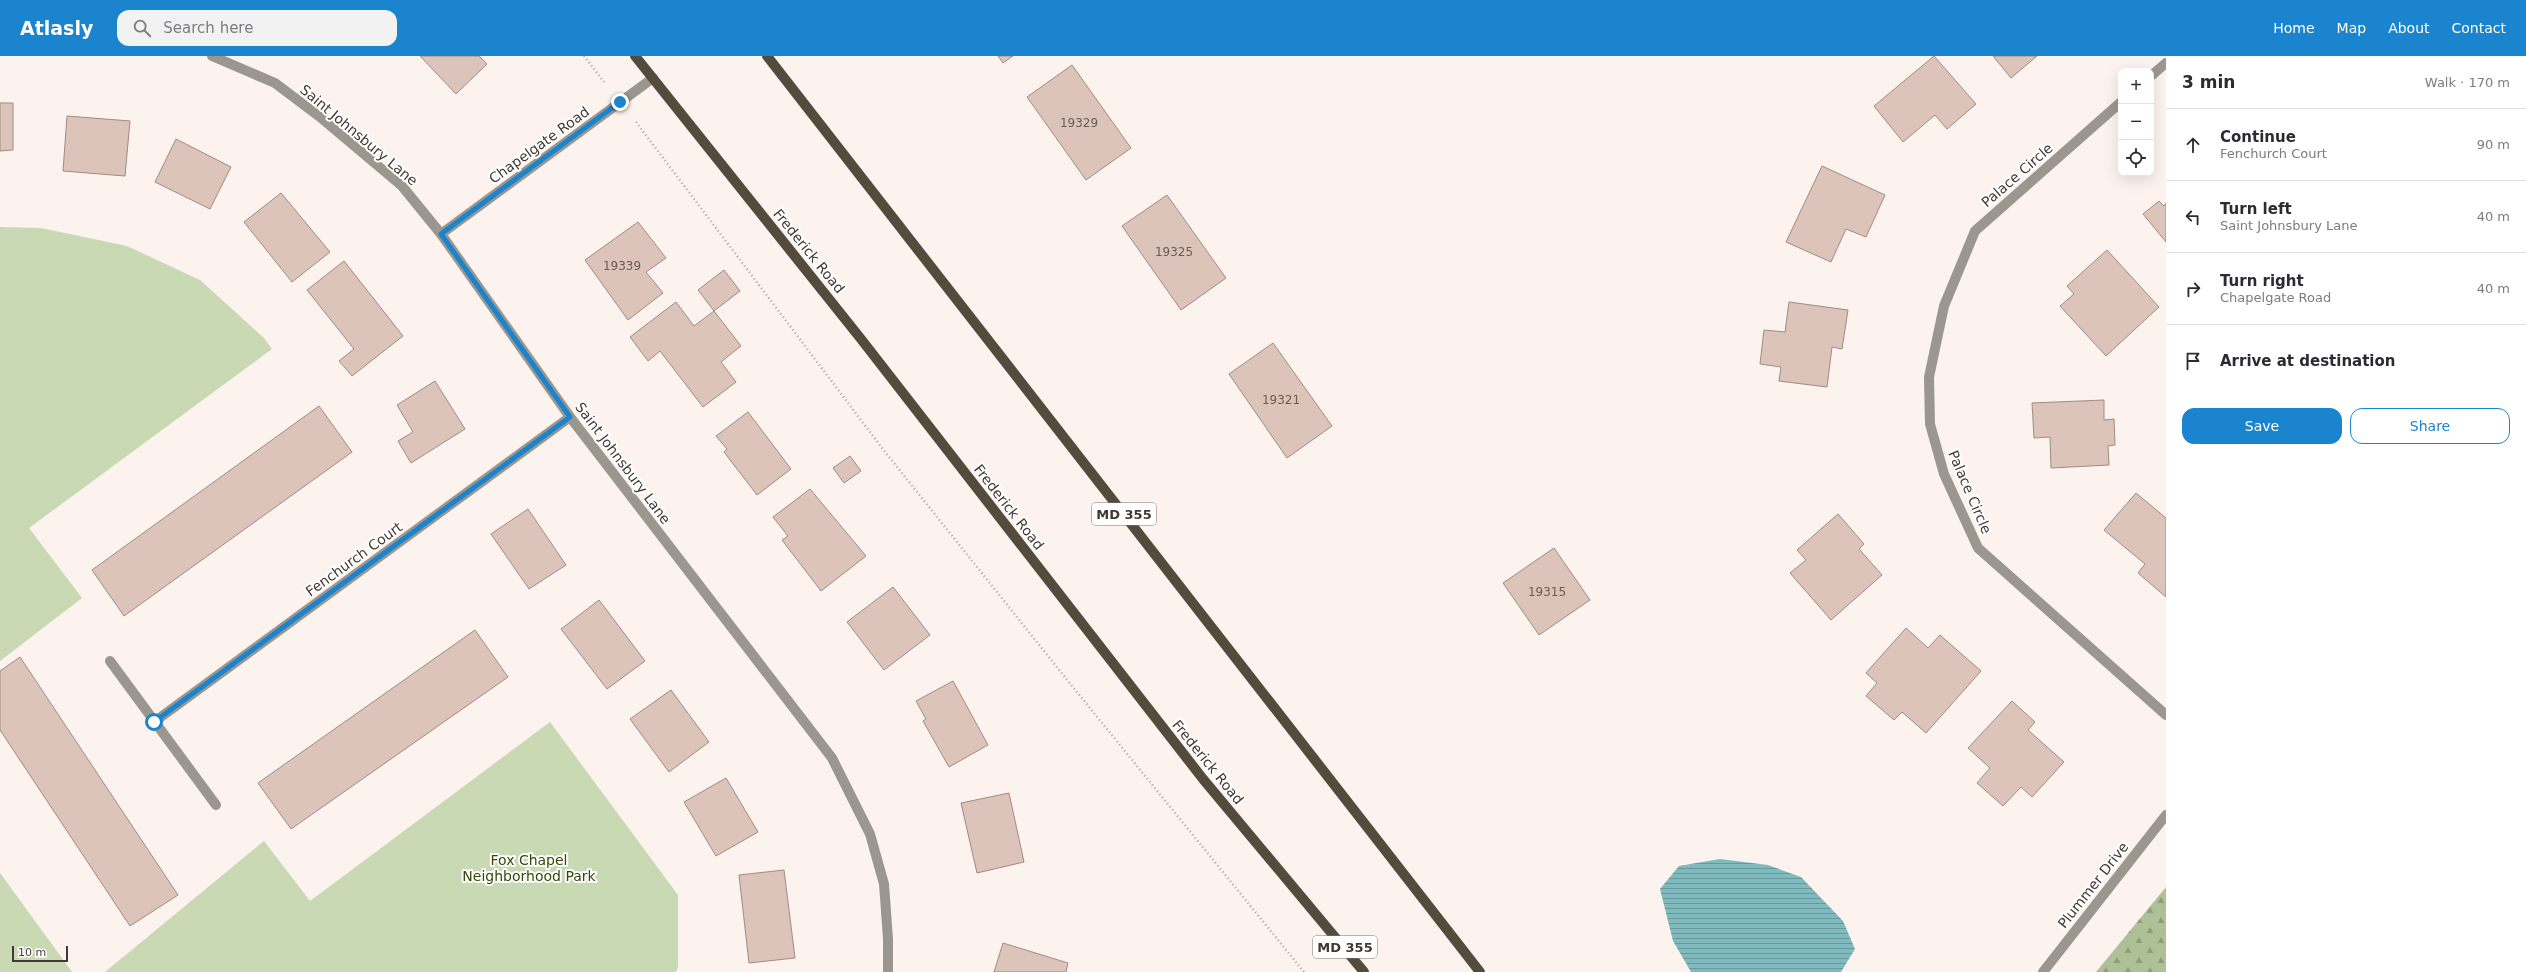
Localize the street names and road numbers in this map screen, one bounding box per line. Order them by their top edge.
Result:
street label: Saint Johnsbury Lane [297,81,421,189]
street label: Chapelgate Road [486,103,592,187]
street label: Palace Circle [1978,140,2056,210]
street label: Frederick Road [770,206,848,296]
street label: Saint Johnsbury Lane [572,399,674,527]
street label: Palace Circle [1945,448,1995,536]
street label: Frederick Road [971,461,1047,553]
road number: MD 355 [1092,503,1156,525]
street label: Fenchurch Court [303,518,406,599]
street label: Frederick Road [1169,717,1247,807]
street label: Plummer Drive [2054,839,2132,931]
road number: MD 355 [1313,936,1377,958]

